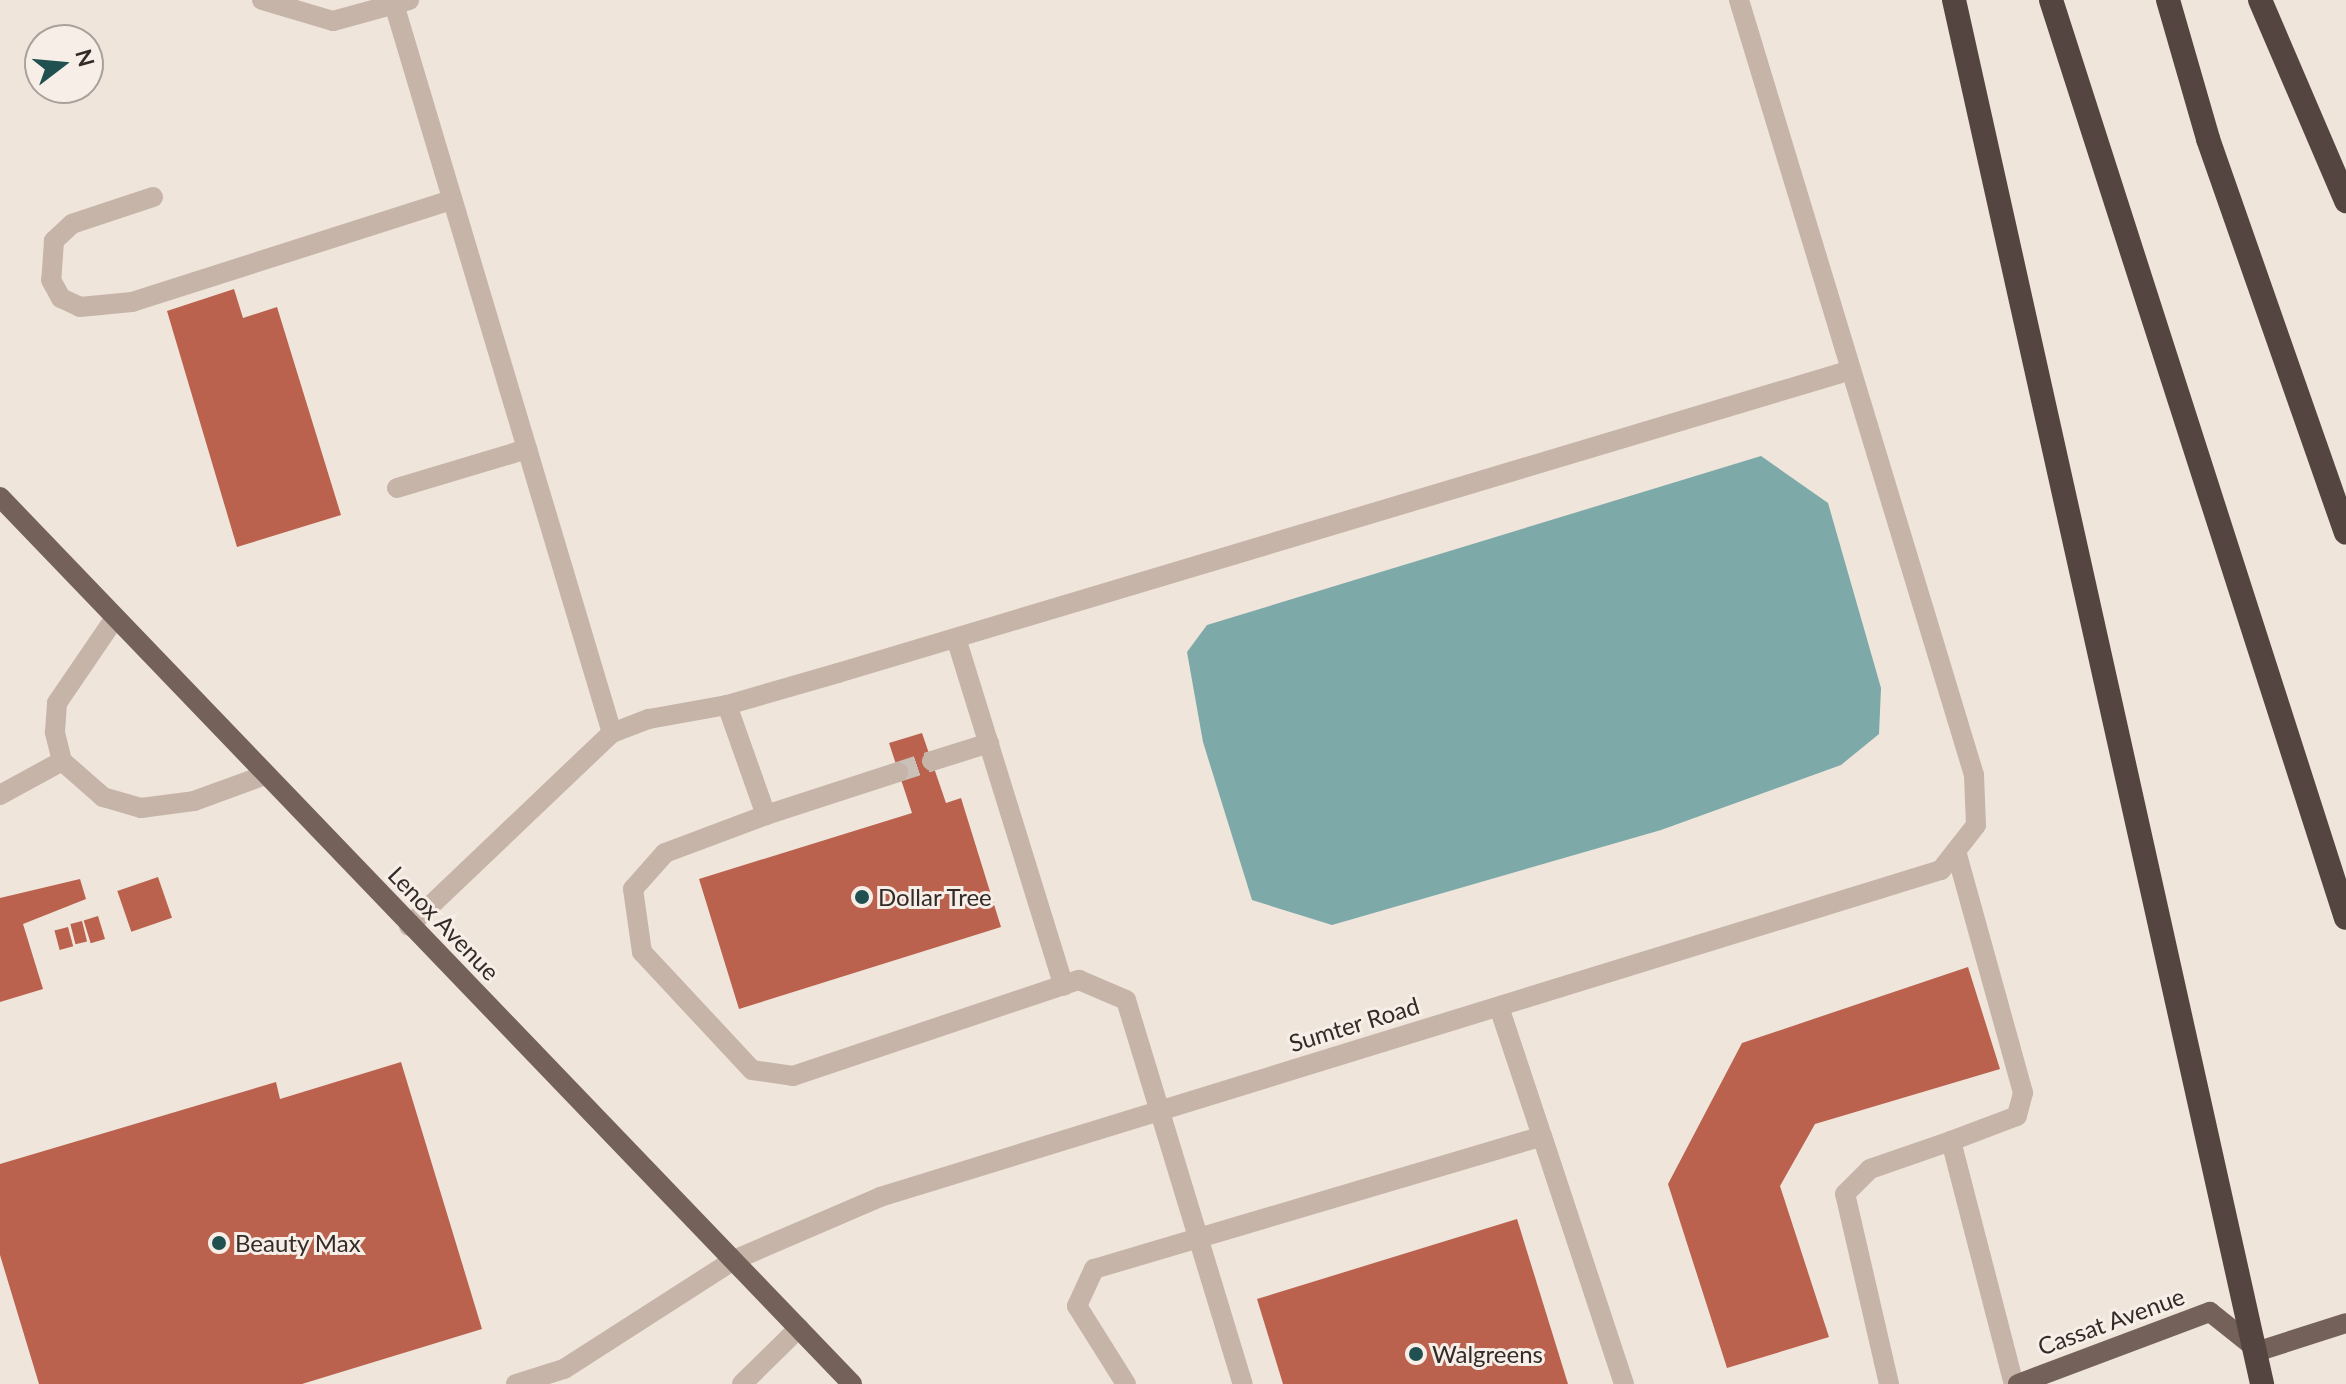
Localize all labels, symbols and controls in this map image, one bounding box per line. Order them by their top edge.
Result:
north arrow [24,24,104,104]
text: N [70,46,101,70]
street label: Lenox Avenue [382,860,506,986]
place label: Dollar Tree [878,883,993,911]
marker: Dollar Tree [853,888,871,906]
street label: Sumter Road [1285,990,1423,1058]
place label: Beauty Max [235,1229,361,1257]
marker: Beauty Max [210,1234,228,1252]
street label: Cassat Avenue [2033,1281,2189,1361]
place label: Walgreens [1432,1340,1543,1368]
marker: Walgreens [1407,1345,1425,1363]

